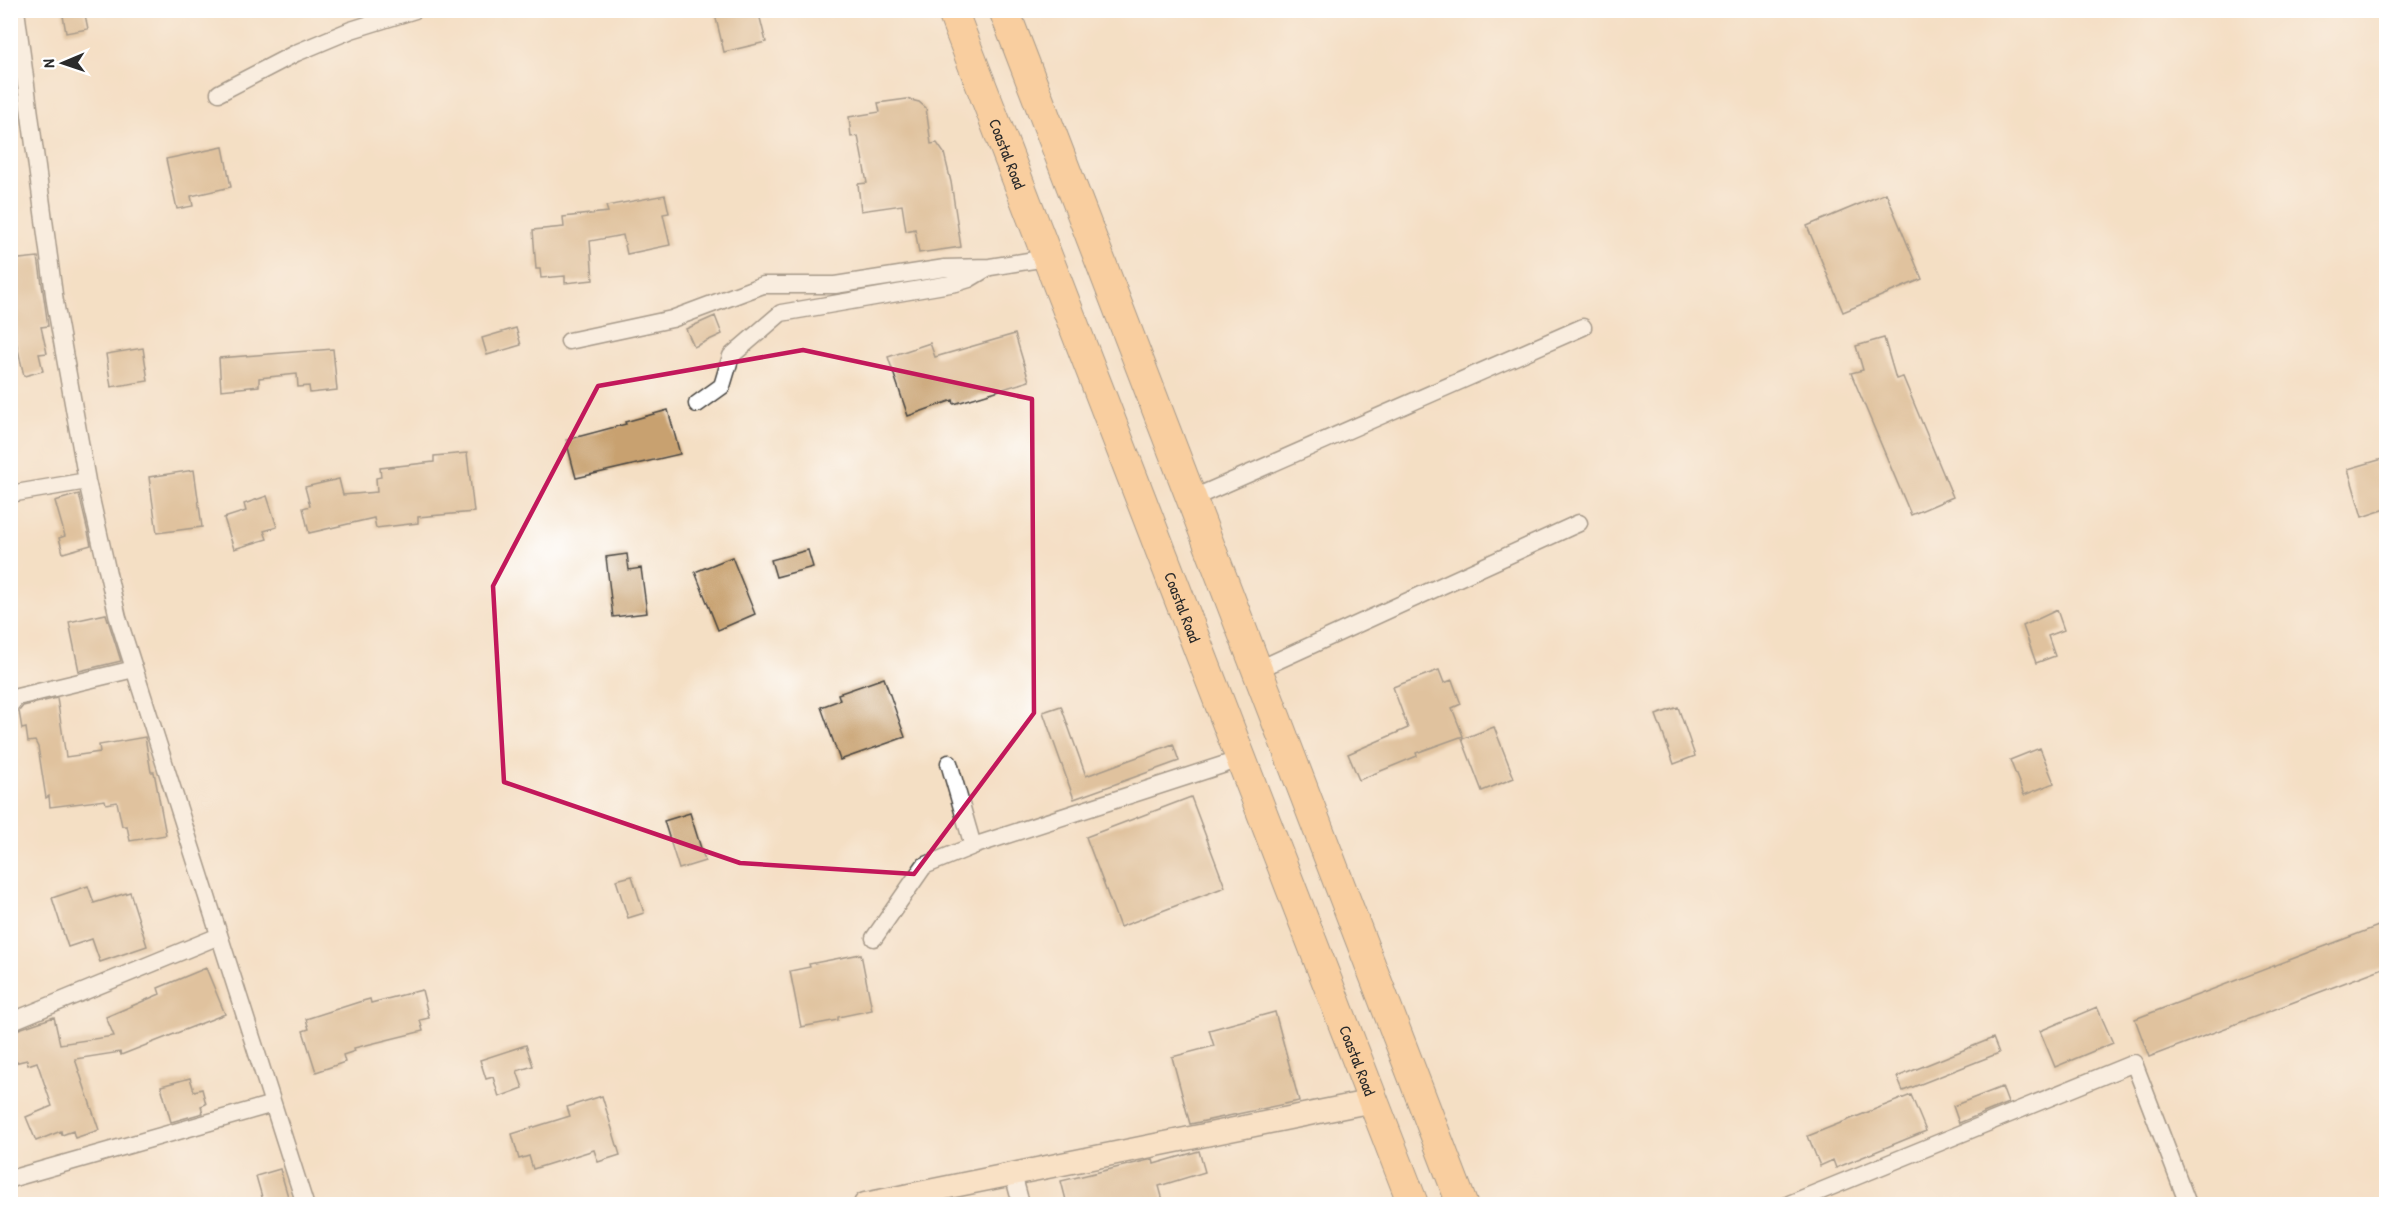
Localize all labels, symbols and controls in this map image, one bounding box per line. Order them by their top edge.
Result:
north arrow [33,33,93,93]
text: N [37,58,59,68]
street label: Coastal Road [984,115,1031,192]
street label: Coastal Road [1159,569,1206,645]
street label: Coastal Road [1334,1022,1381,1099]

